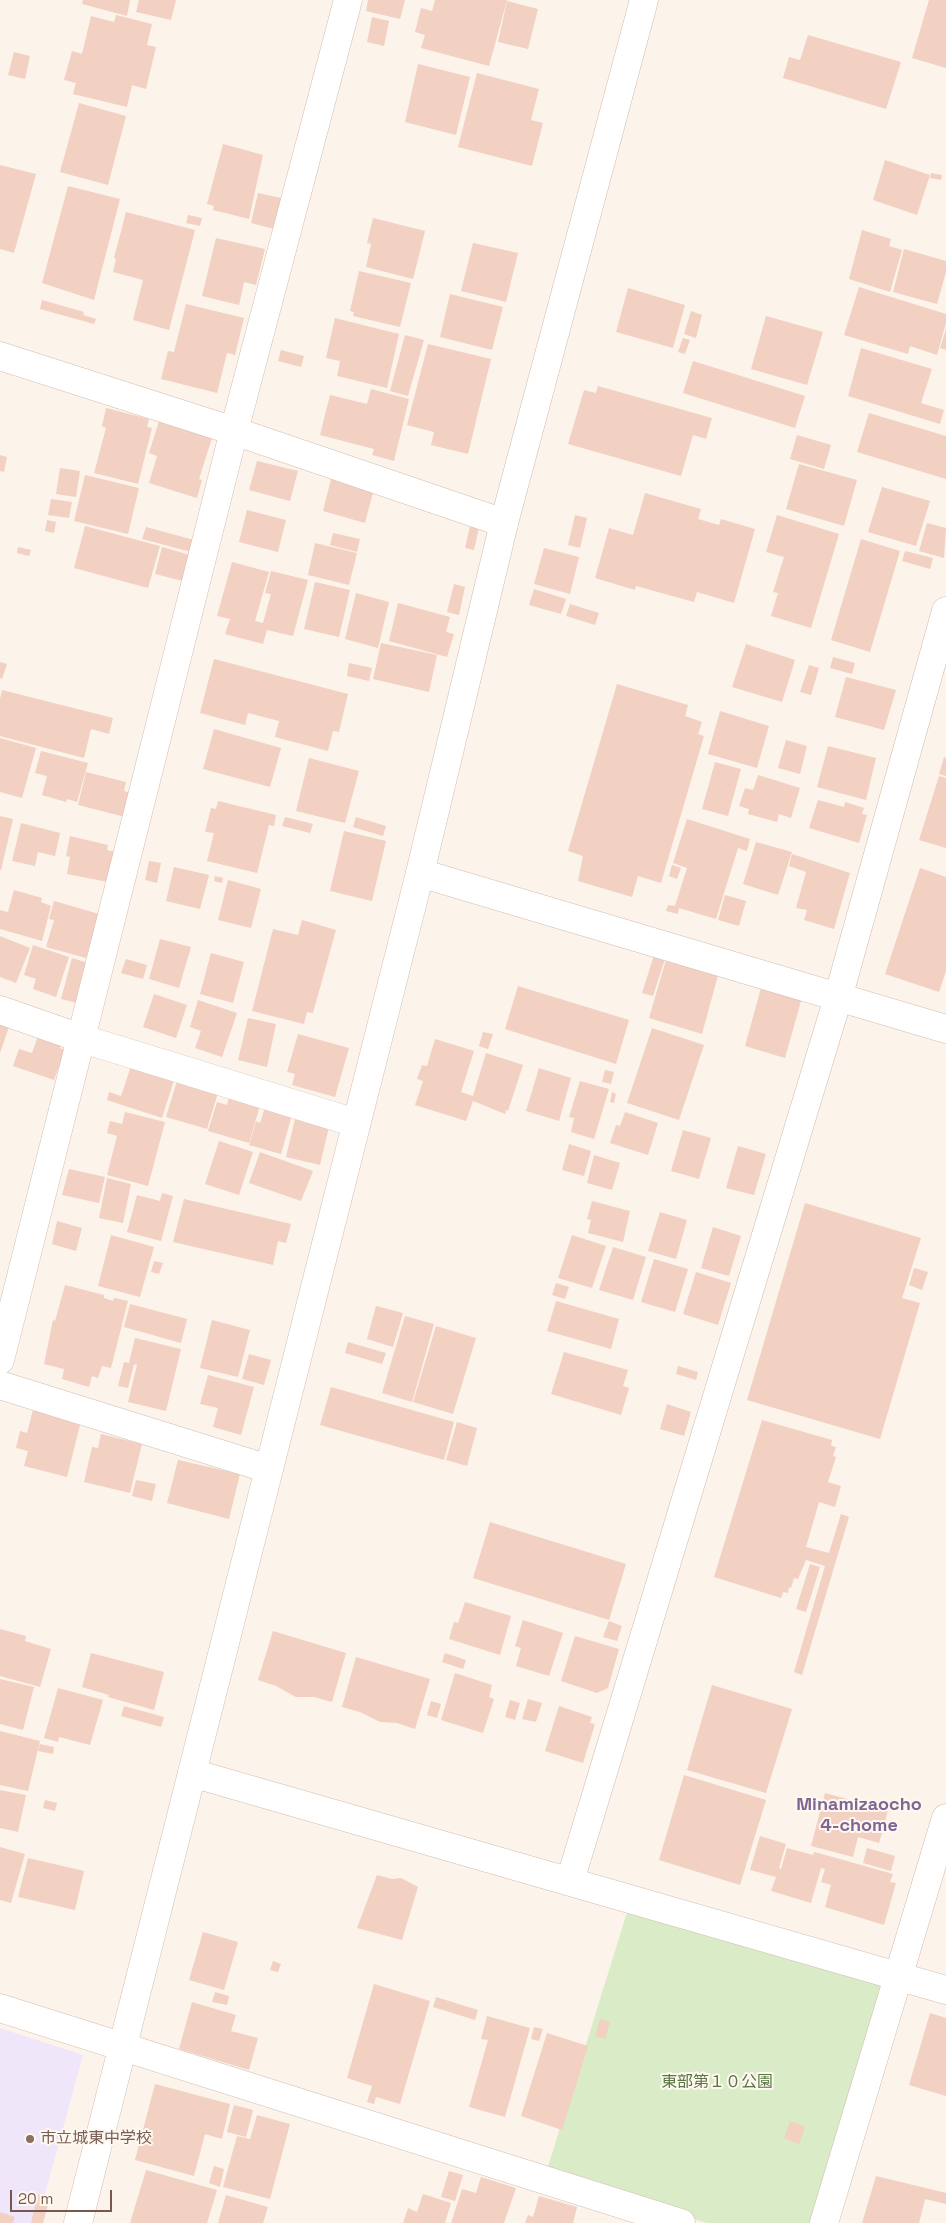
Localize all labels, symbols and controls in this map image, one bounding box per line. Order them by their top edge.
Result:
district label: Minamizaocho 4-chome [796,1794,922,1836]
park label: 東部第１０公園 [661,2073,773,2093]
place label: 市立城東中学校 [40,2129,152,2149]
marker: 市立城東中学校 [24,2133,36,2145]
scale bar [12,2180,115,2212]
text: 20 m [18,2189,53,2208]

